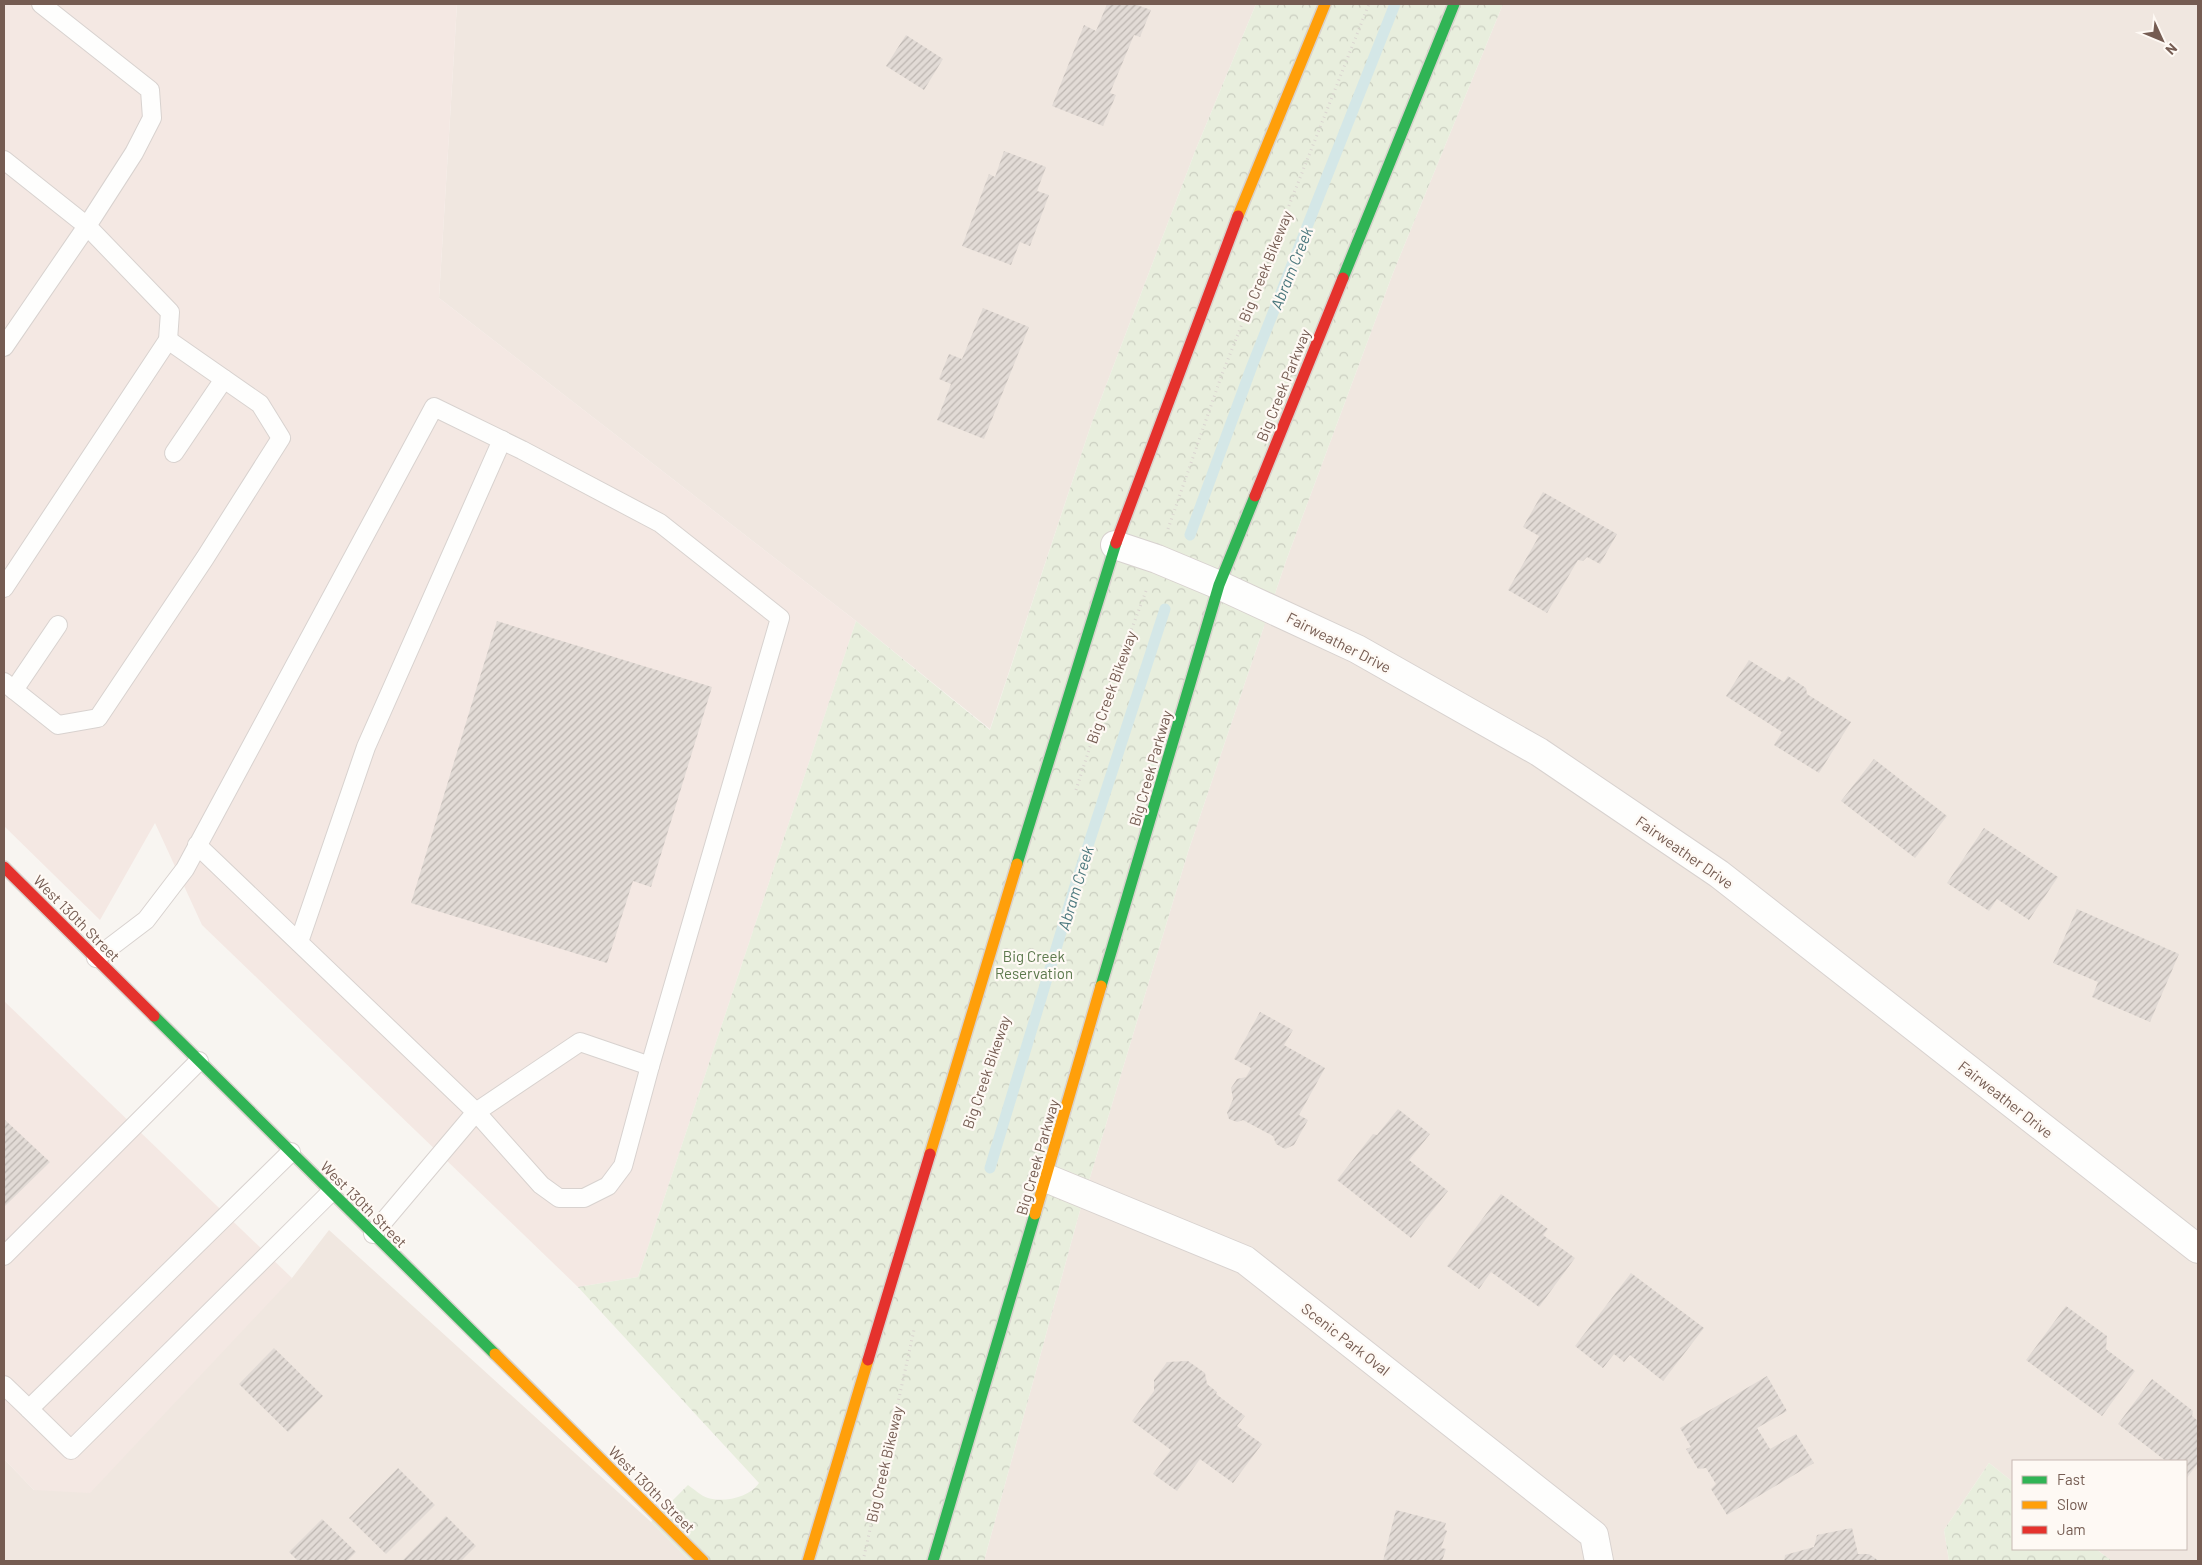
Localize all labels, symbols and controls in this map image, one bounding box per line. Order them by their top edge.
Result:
north arrow [2137,15,2187,65]
text: N [2162,40,2181,59]
street label: Big Creek Bikeway [1234,208,1296,324]
water label: Abram Creek [1266,224,1316,312]
street label: Big Creek Parkway [1252,326,1314,444]
street label: Fairweather Drive [1284,608,1394,676]
street label: Big Creek Bikeway [1082,628,1140,746]
street label: Big Creek Parkway [1125,708,1175,828]
street label: Fairweather Drive [1633,812,1737,892]
water label: Abram Creek [1053,843,1097,932]
street label: West 130th Street [30,871,124,965]
park label: Big Creek Reservation [995,947,1073,982]
street label: Big Creek Bikeway [958,1013,1014,1131]
street label: Fairweather Drive [1955,1057,2057,1141]
street label: Big Creek Parkway [1012,1097,1062,1217]
street label: West 130th Street [317,1157,411,1251]
street label: Scenic Park Oval [1298,1299,1394,1379]
street label: Big Creek Bikeway [862,1404,906,1524]
street label: West 130th Street [605,1442,699,1536]
legend [2012,1460,2187,1550]
text: Fast [2057,1470,2085,1488]
text: Slow [2057,1495,2088,1513]
text: Jam [2057,1520,2086,1538]

